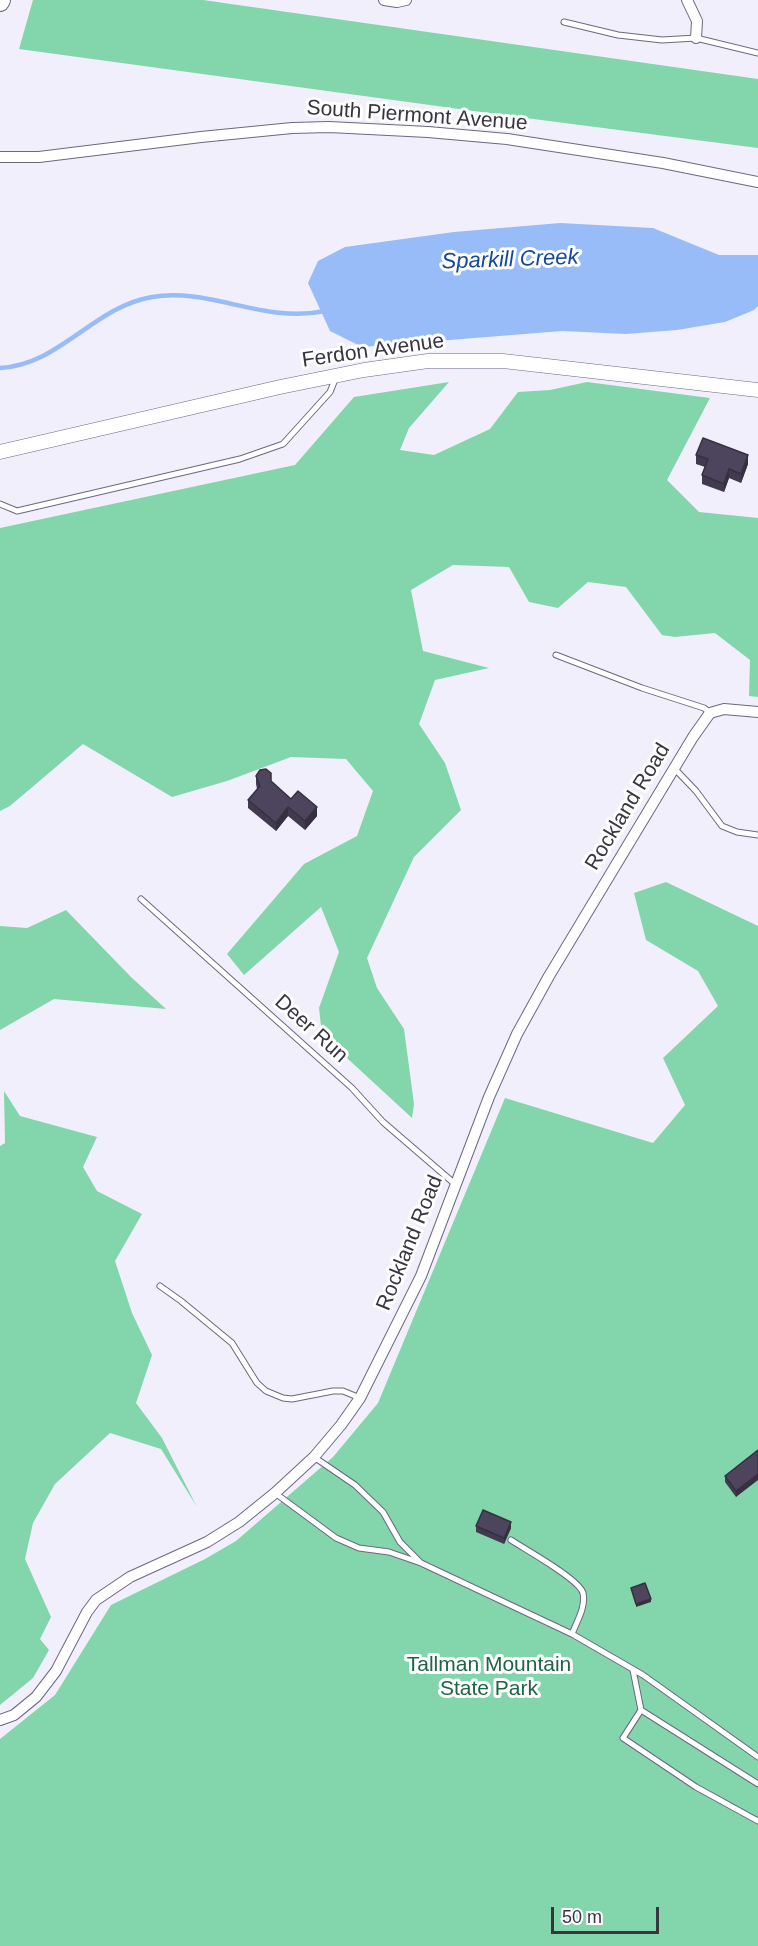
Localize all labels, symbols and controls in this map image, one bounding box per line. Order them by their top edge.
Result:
street label: South Piermont Avenue [306,96,528,136]
water label: Sparkill Creek [441,244,579,276]
street label: Ferdon Avenue [300,329,446,373]
street label: Rockland Road [580,739,676,875]
street label: Deer Run [269,990,353,1068]
street label: Rockland Road [371,1172,449,1314]
park label: Tallman Mountain State Park [407,1652,571,1702]
scale bar [554,1895,662,1933]
text: 50 m [562,1907,602,1927]

